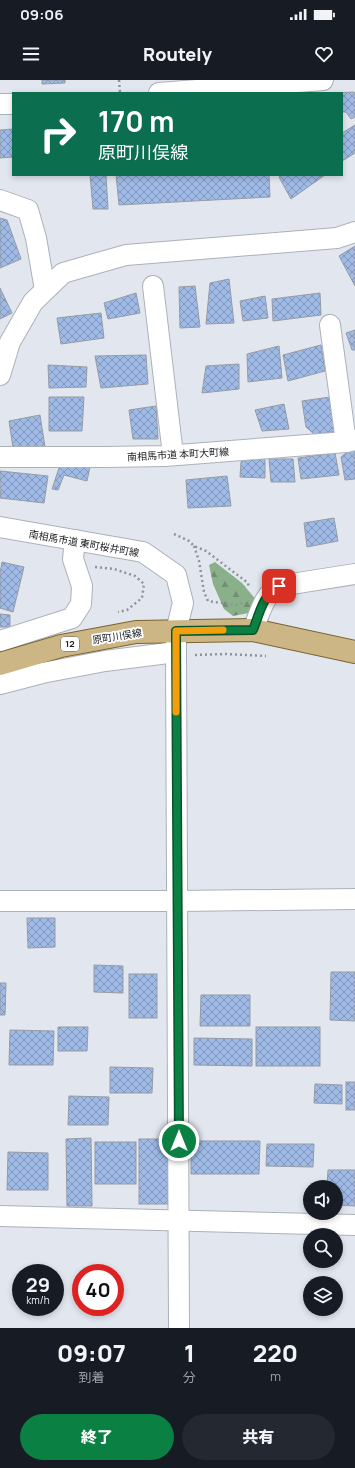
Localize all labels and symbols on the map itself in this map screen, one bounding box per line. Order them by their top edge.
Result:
street label: 南相馬市道 本町大町線 [127,444,229,464]
street label: 南相馬市道 東町桜井町線 [28,526,140,560]
pin [262,569,296,603]
street label: 原町川俣線 [91,625,143,647]
road number: 12 [61,637,79,651]
position arrow [158,1120,200,1162]
speed limit sign: 40 [72,1264,124,1316]

